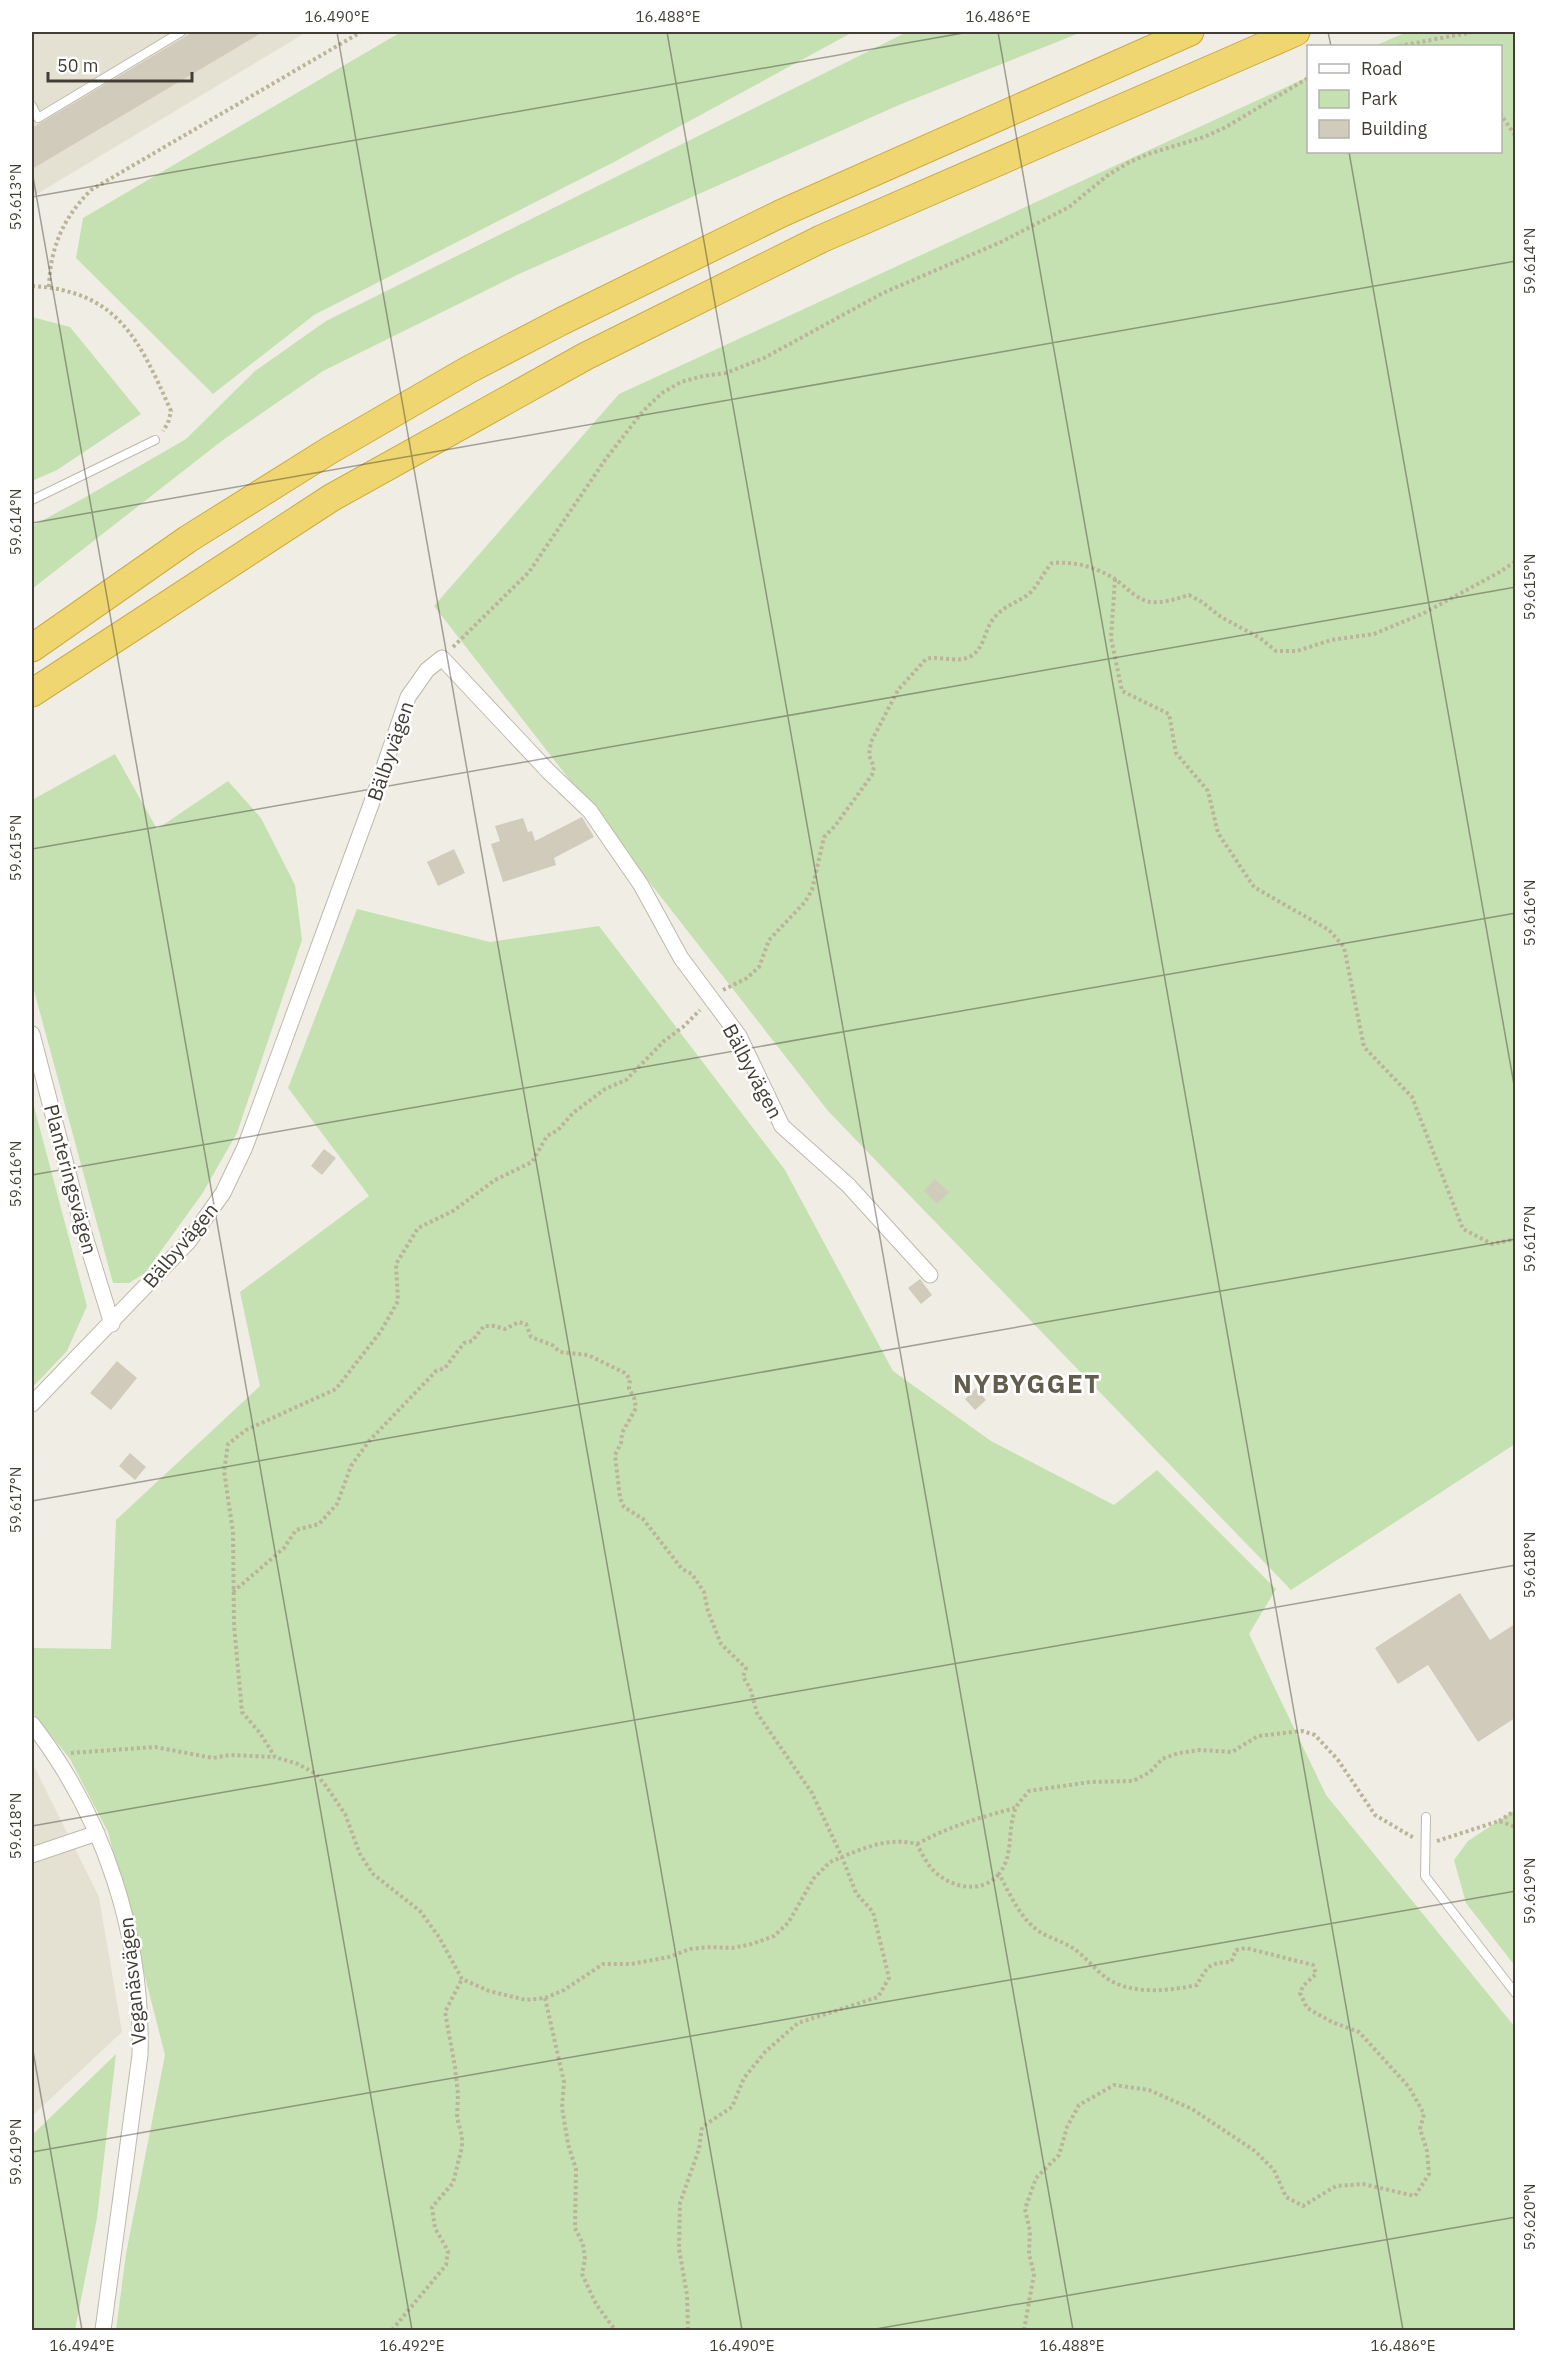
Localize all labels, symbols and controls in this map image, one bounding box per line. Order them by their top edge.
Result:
text: 16.490°E [305,7,369,26]
text: 16.488°E [636,7,700,26]
text: 16.486°E [966,7,1030,26]
scale bar [48,45,192,83]
legend [1307,45,1502,153]
text: 50 m [57,54,99,77]
text: Road [1361,57,1402,80]
text: Park [1361,87,1398,110]
text: Building [1361,117,1428,140]
text: 59.613°N [6,164,25,230]
text: 59.614°N [1520,228,1539,294]
text: 59.614°N [6,489,25,555]
text: 59.615°N [1520,554,1539,620]
street label: Bälbyvägen [360,698,420,804]
text: 59.615°N [6,815,25,881]
text: 59.616°N [1520,880,1539,946]
street label: Bälbyvägen [717,1019,789,1123]
street label: Planteringsvägen [38,1101,104,1257]
text: 59.616°N [6,1141,25,1207]
street label: Bälbyvägen [136,1197,224,1293]
text: 59.617°N [1520,1206,1539,1272]
district label: NYBYGGET [953,1366,1101,1400]
text: 59.617°N [6,1467,25,1533]
text: 59.618°N [1520,1532,1539,1598]
text: 59.618°N [6,1793,25,1859]
text: 59.619°N [1520,1858,1539,1924]
street label: Veganäsvägen [112,1916,152,2046]
text: 59.619°N [6,2119,25,2185]
text: 59.620°N [1520,2184,1539,2250]
text: 16.494°E [50,2336,114,2355]
text: 16.492°E [380,2336,444,2355]
text: 16.490°E [710,2336,774,2355]
text: 16.488°E [1040,2336,1104,2355]
text: 16.486°E [1371,2336,1435,2355]

